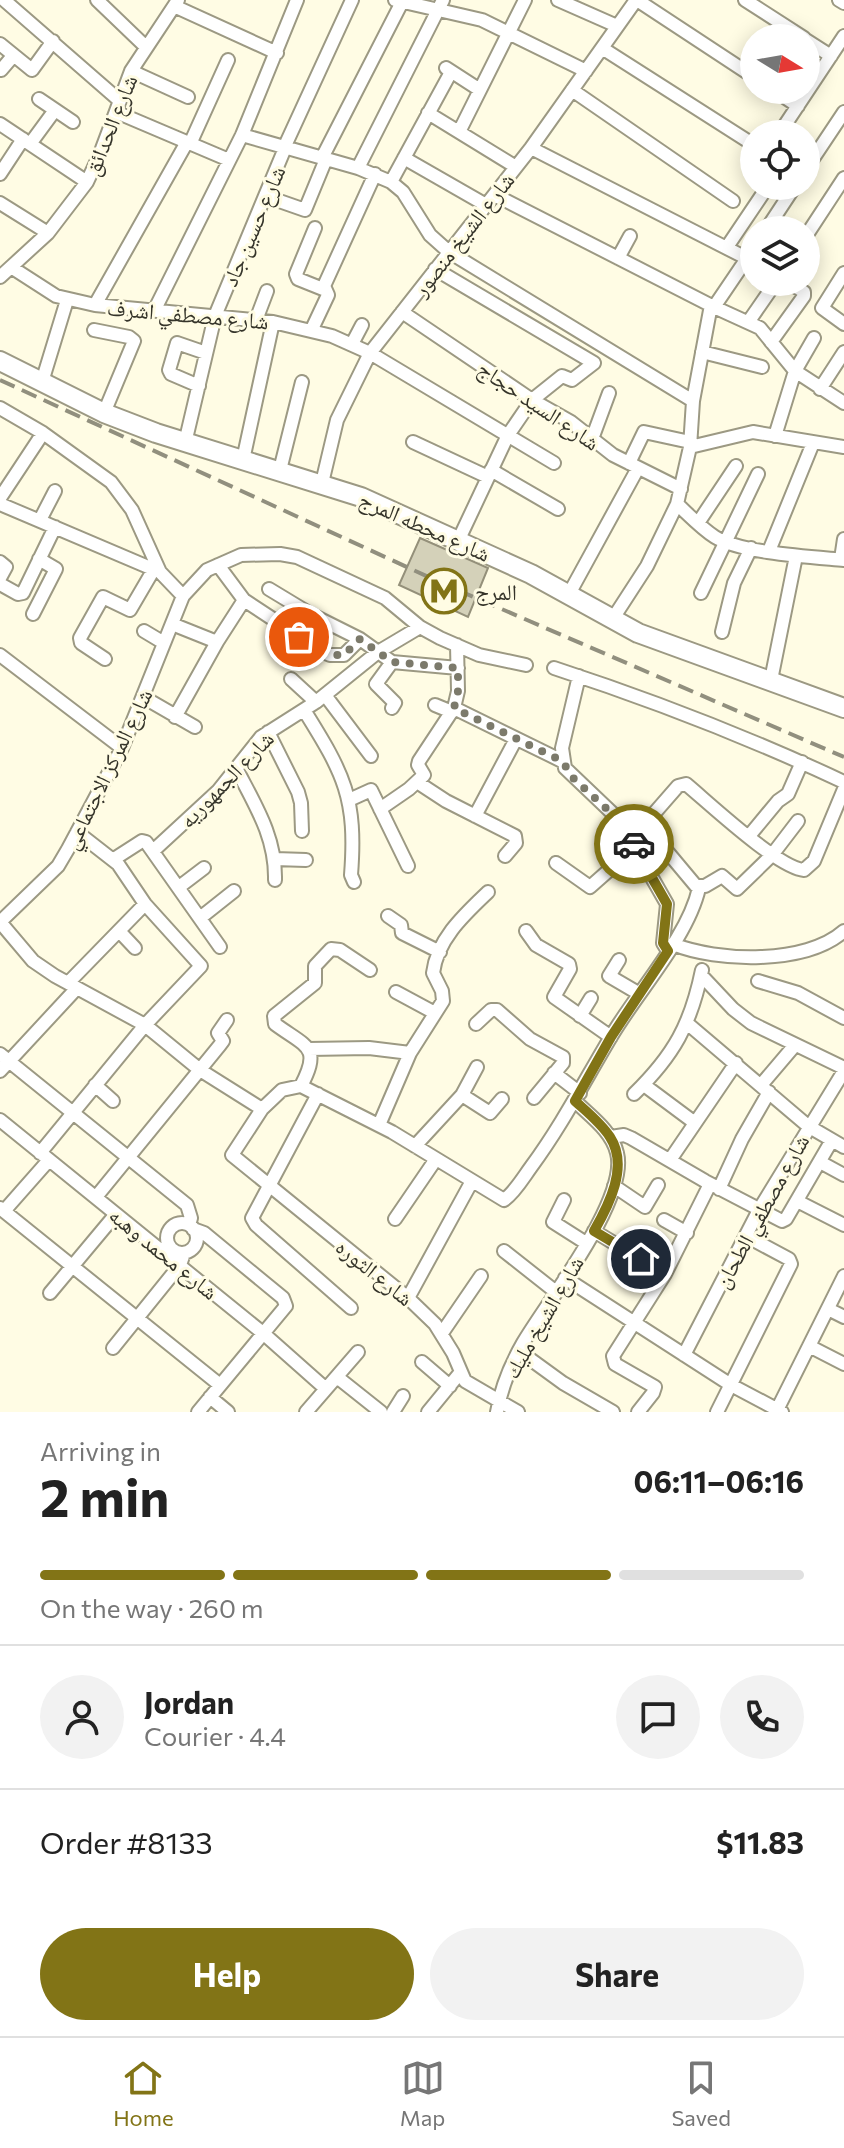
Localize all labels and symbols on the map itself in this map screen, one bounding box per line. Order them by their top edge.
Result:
north arrow [740,24,820,104]
street label: شارع الحدائق [78,71,143,180]
street label: شارع حسين جاد [216,162,291,291]
street label: شارع الشيخ منصور [406,167,520,303]
street label: شارع مصطفي اشرف [106,293,270,339]
street label: شارع السيد حجاج [472,354,605,457]
street label: شارع محطه المرج [355,485,495,568]
metro station icon: المرج [420,567,468,615]
place label: المرج [475,578,517,606]
pin [265,603,333,671]
street label: شارع المركز الاجتماعي [56,684,162,856]
street label: شارع الجمهوريه [173,725,280,834]
courier [594,804,674,884]
street label: شارع مصطفي الطحان [708,1129,818,1295]
street label: شارع محمد وهبه [103,1201,224,1306]
pin [607,1225,675,1293]
street label: شارع الثوره [330,1233,419,1312]
street label: شارع الشيخ مليك [497,1251,590,1384]

